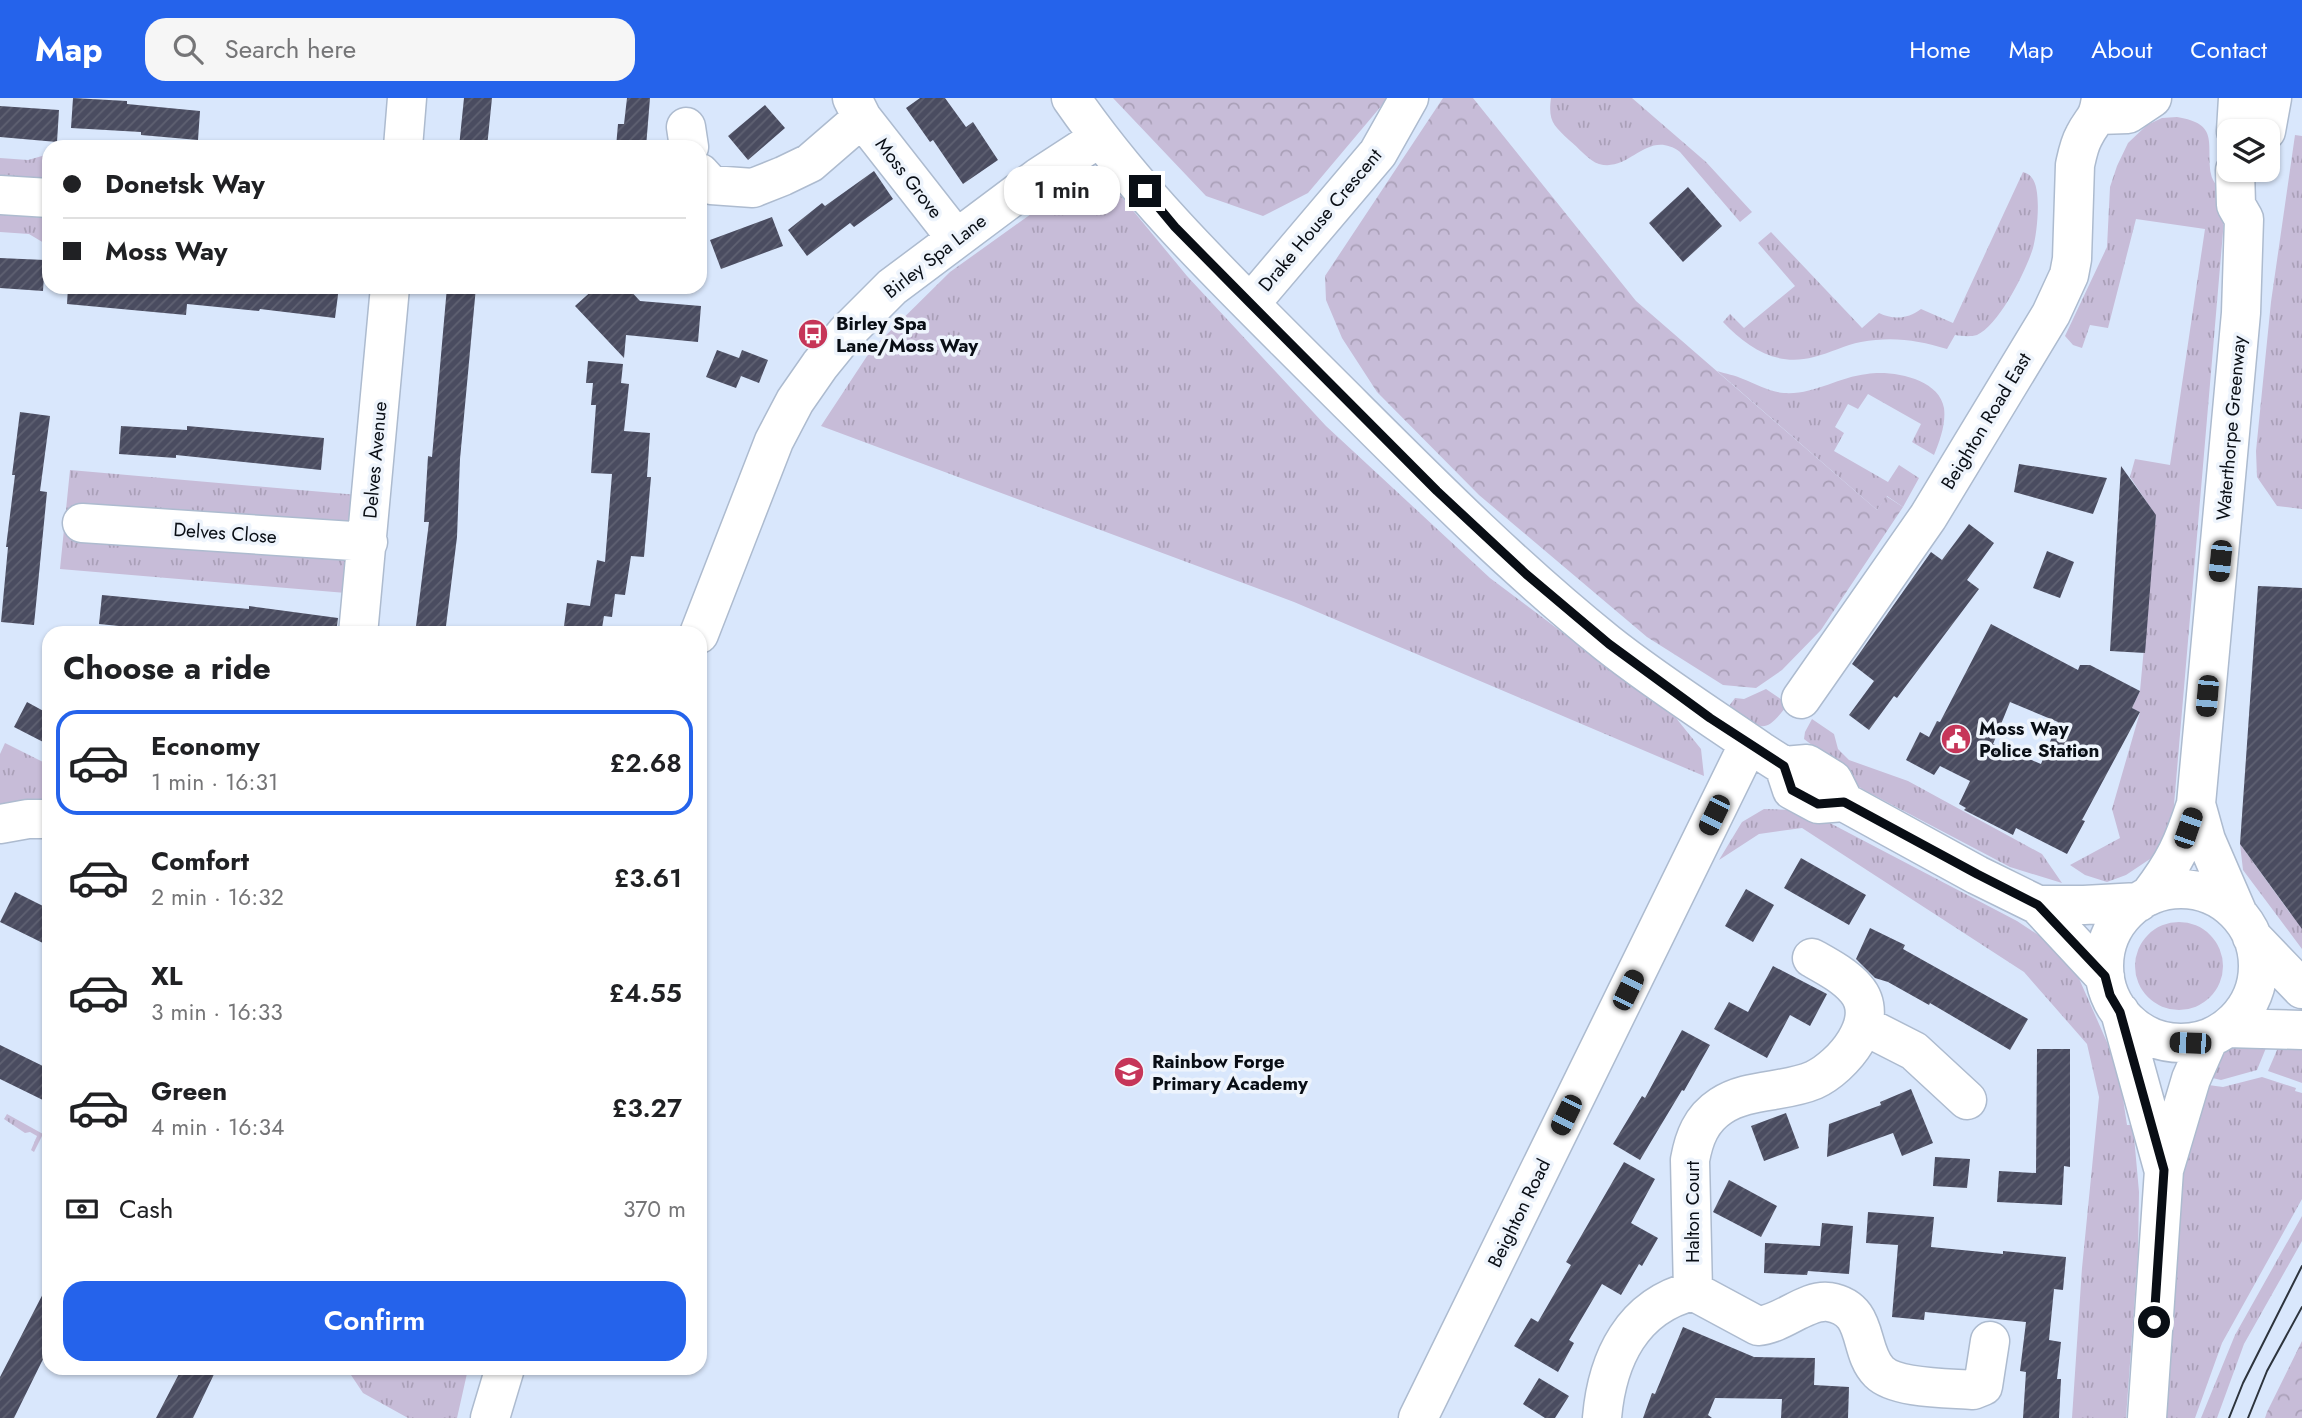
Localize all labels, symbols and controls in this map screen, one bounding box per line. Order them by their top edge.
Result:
search box [145,18,635,81]
text: Map [35,26,103,73]
icon: search [169,30,207,68]
text: Search here [225,30,356,68]
text: Home [1909,32,1971,67]
text: Map [2009,32,2053,67]
text: About [2091,32,2152,67]
text: Contact [2190,32,2267,67]
map controls [2217,119,2280,182]
button: layers [2217,119,2280,182]
street label: Moss Grove [869,132,949,224]
street label: Drake House Crescent [1252,142,1388,297]
text: Donetsk Way [105,165,265,203]
callout: 1 min [1005,166,1120,216]
text: 1 min [1034,173,1090,207]
route end [1129,175,1161,207]
street label: Birley Spa Lane [878,207,992,305]
text: Moss Way [105,232,228,270]
place label: Birley Spa Lane/Moss Way [836,310,979,359]
bus stop icon: Birley Spa Lane/Moss Way [796,317,830,351]
street label: Waterthorpe Greenway [2209,334,2253,522]
street label: Beighton Road East [1934,347,2038,494]
street label: Delves Avenue [356,400,394,520]
street label: Delves Close [172,516,278,550]
car [2208,539,2233,583]
text: Choose a ride [63,645,271,691]
car [2195,674,2220,718]
place label: Moss Way Police Station [1979,715,2099,764]
public building icon: Moss Way Police Station [1939,722,1973,756]
text: Economy [151,727,260,765]
icon: car [67,731,130,794]
text: £2.68 [610,744,682,782]
text: 1 min · 16:31 [151,765,278,799]
car [1696,792,1733,838]
car [2172,805,2205,851]
text: Comfort [151,842,249,880]
icon: car [67,846,130,909]
text: £3.61 [614,859,682,897]
text: 2 min · 16:32 [151,880,284,914]
text: XL [151,957,183,995]
icon: car [67,961,130,1024]
car [1610,967,1647,1013]
text: £4.55 [609,974,682,1012]
text: 3 min · 16:33 [151,995,283,1029]
car [2169,1032,2212,1054]
place label: Rainbow Forge Primary Academy [1152,1048,1309,1097]
school or university icon: Rainbow Forge Primary Academy [1112,1055,1146,1089]
text: Green [151,1072,227,1110]
icon: car [67,1076,130,1139]
text: £3.27 [612,1089,682,1127]
car [1548,1092,1585,1138]
text: 4 min · 16:34 [151,1110,284,1144]
street label: Beighton Road [1481,1154,1557,1272]
street label: Halton Court [1679,1160,1706,1263]
icon: cash [63,1190,101,1228]
text: Cash [119,1190,173,1228]
text: 370 m [623,1192,686,1226]
button: Confirm [63,1281,686,1361]
route start [2138,1306,2170,1338]

